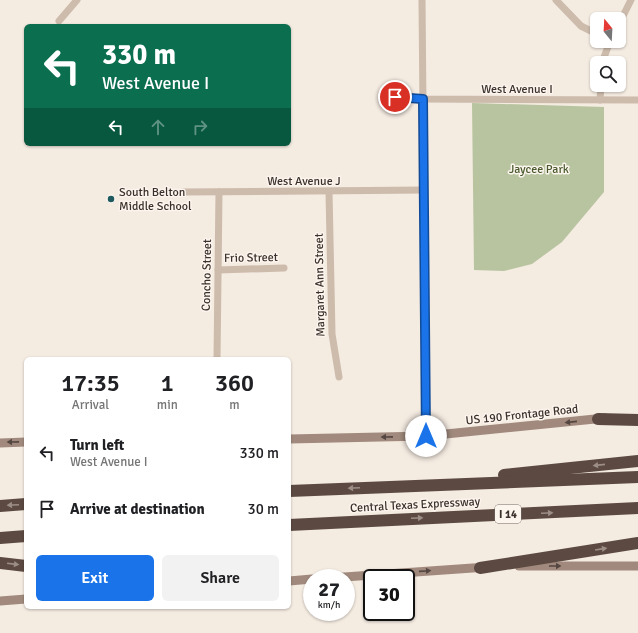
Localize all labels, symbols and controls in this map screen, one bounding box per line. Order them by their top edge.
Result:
north arrow [590,12,626,48]
map controls [590,12,626,92]
text: 330 m [102,38,176,72]
icon: left [36,40,88,92]
button: search [590,56,626,92]
text: West Avenue I [102,72,209,94]
pin [378,80,412,114]
street label: West Avenue I [481,82,553,97]
icon: arrive [384,86,406,108]
icon: left [105,116,127,138]
icon: ahead [147,116,169,138]
icon: right [189,116,211,138]
park label: Jaycee Park [509,162,569,177]
street label: West Avenue J [267,174,341,189]
place label: South Belton Middle School [119,185,192,214]
marker: South Belton Middle School [106,194,116,204]
street label: Margaret Ann Street [312,233,328,337]
street label: Concho Street [199,239,215,311]
street label: Frio Street [224,250,278,266]
text: 17:35 [61,368,120,398]
text: 1 [161,368,174,398]
text: 360 [215,368,254,398]
text: Arrival [72,397,109,413]
text: min [157,397,178,413]
text: m [229,397,240,413]
street label: US 190 Frontage Road [465,402,579,428]
position arrow [405,415,447,457]
one-way arrow [565,419,577,425]
one-way arrow [380,434,393,440]
text: Turn left [70,436,124,454]
one-way arrow [7,439,19,446]
icon: left [36,442,58,464]
text: 330 m [239,444,279,462]
text: West Avenue I [70,454,147,470]
one-way arrow [593,462,605,469]
one-way arrow [348,485,360,492]
street label: Central Texas Expressway [350,494,481,516]
icon: arrive [36,498,58,520]
text: Arrive at destination [70,500,205,518]
text: 30 m [248,500,279,518]
one-way arrow [7,501,19,508]
road number: I 14 [495,505,521,523]
one-way arrow [541,509,553,516]
one-way arrow [411,515,423,522]
one-way arrow [595,546,607,552]
button: Exit [36,555,154,601]
button: Share [162,555,279,601]
one-way arrow [7,561,19,567]
one-way arrow [549,563,562,569]
one-way arrow [419,568,431,575]
speed limit sign: 30 [363,569,415,621]
text: 27 [318,577,340,602]
text: km/h [318,599,340,611]

